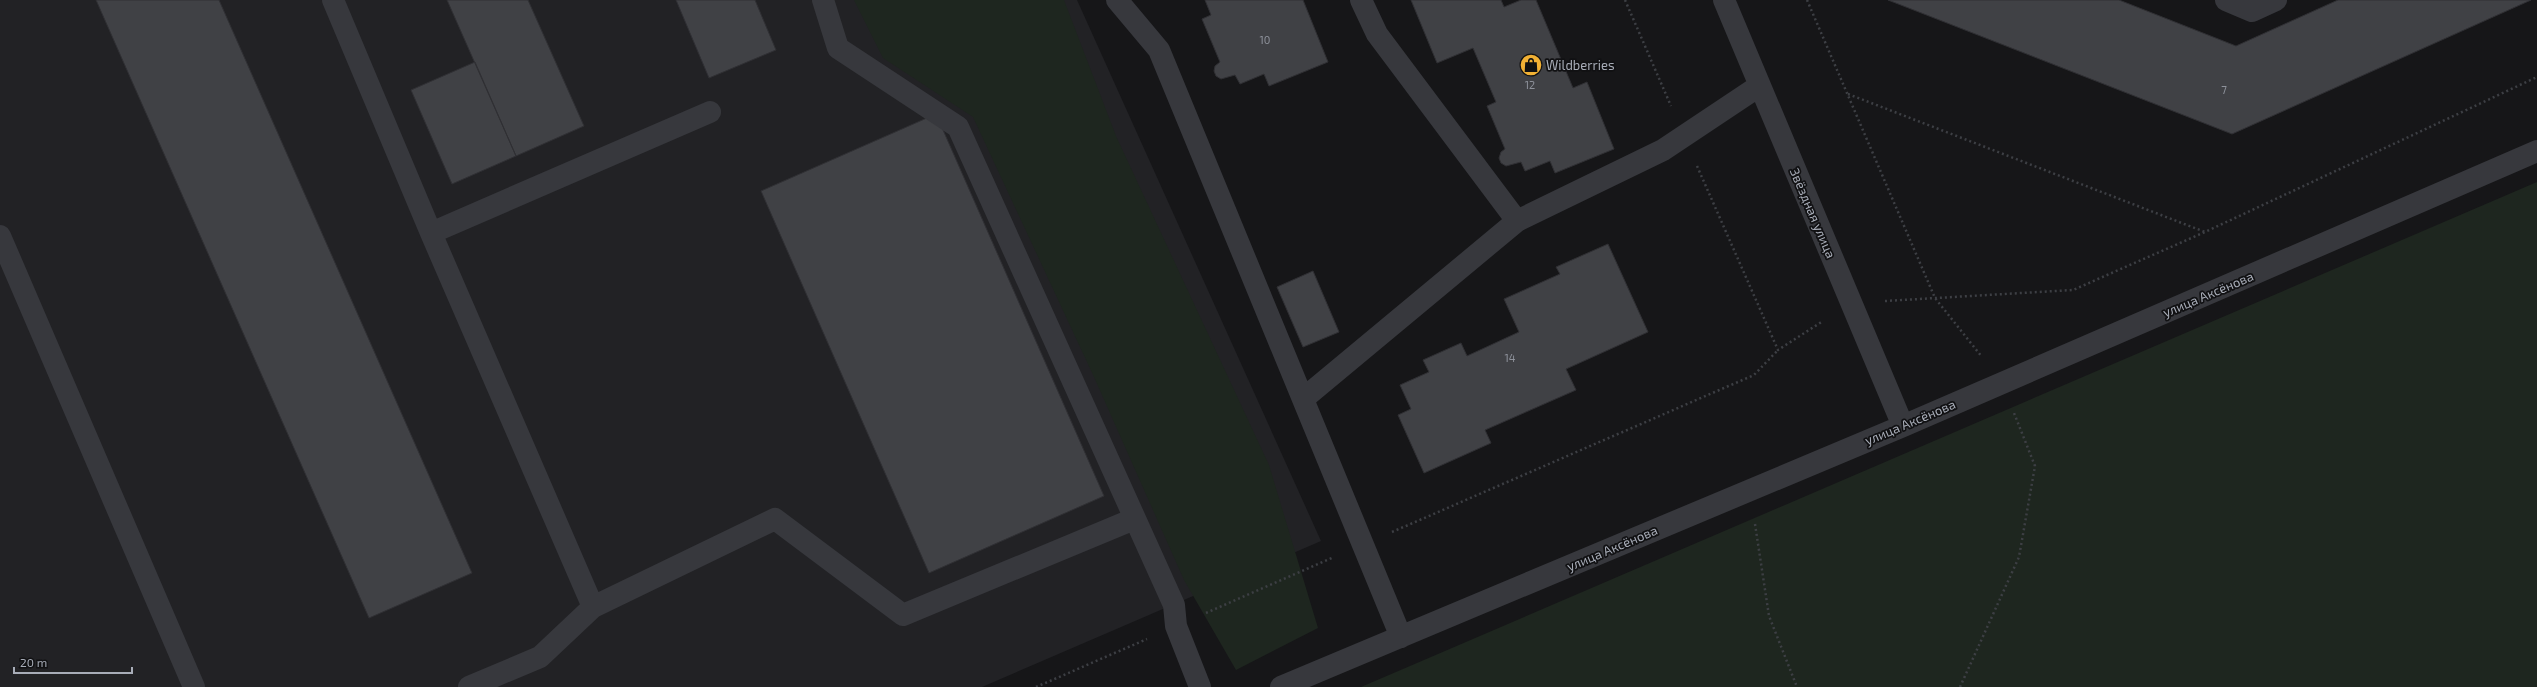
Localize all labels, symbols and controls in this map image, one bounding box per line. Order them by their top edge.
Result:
house number: 10 [1259,33,1271,46]
shop icon: Wildberries [1518,52,1544,78]
place label: Wildberries [1546,57,1614,73]
house number: 12 [1525,78,1535,91]
house number: 7 [2221,83,2227,96]
street label: Звёздная улица [1787,166,1839,260]
street label: улица Аксёнова [2160,268,2256,320]
house number: 14 [1504,351,1516,364]
street label: улица Аксёнова [1862,396,1958,448]
street label: улица Аксёнова [1564,522,1660,574]
scale bar [14,649,132,675]
text: 20 m [20,655,47,669]

